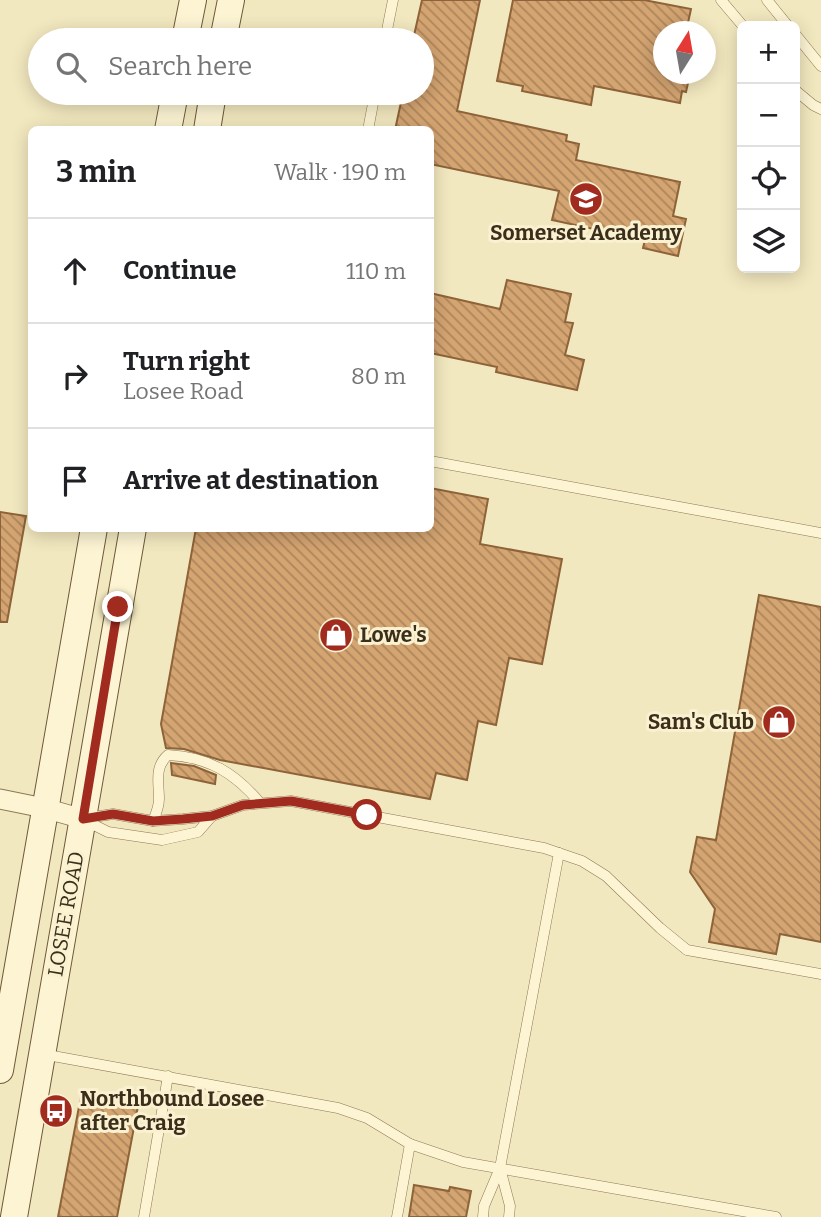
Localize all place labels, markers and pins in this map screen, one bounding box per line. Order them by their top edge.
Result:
school or university icon: Somerset Academy [567,180,605,218]
place label: Somerset Academy [490,220,682,246]
shop icon: Lowe's [317,616,355,654]
place label: Lowe's [360,622,427,648]
shop icon: Sam's Club [760,703,798,741]
place label: Sam's Club [648,709,754,735]
place label: Northbound Losee after Craig [80,1086,264,1136]
bus stop icon: Northbound Losee after Craig [37,1092,75,1130]

